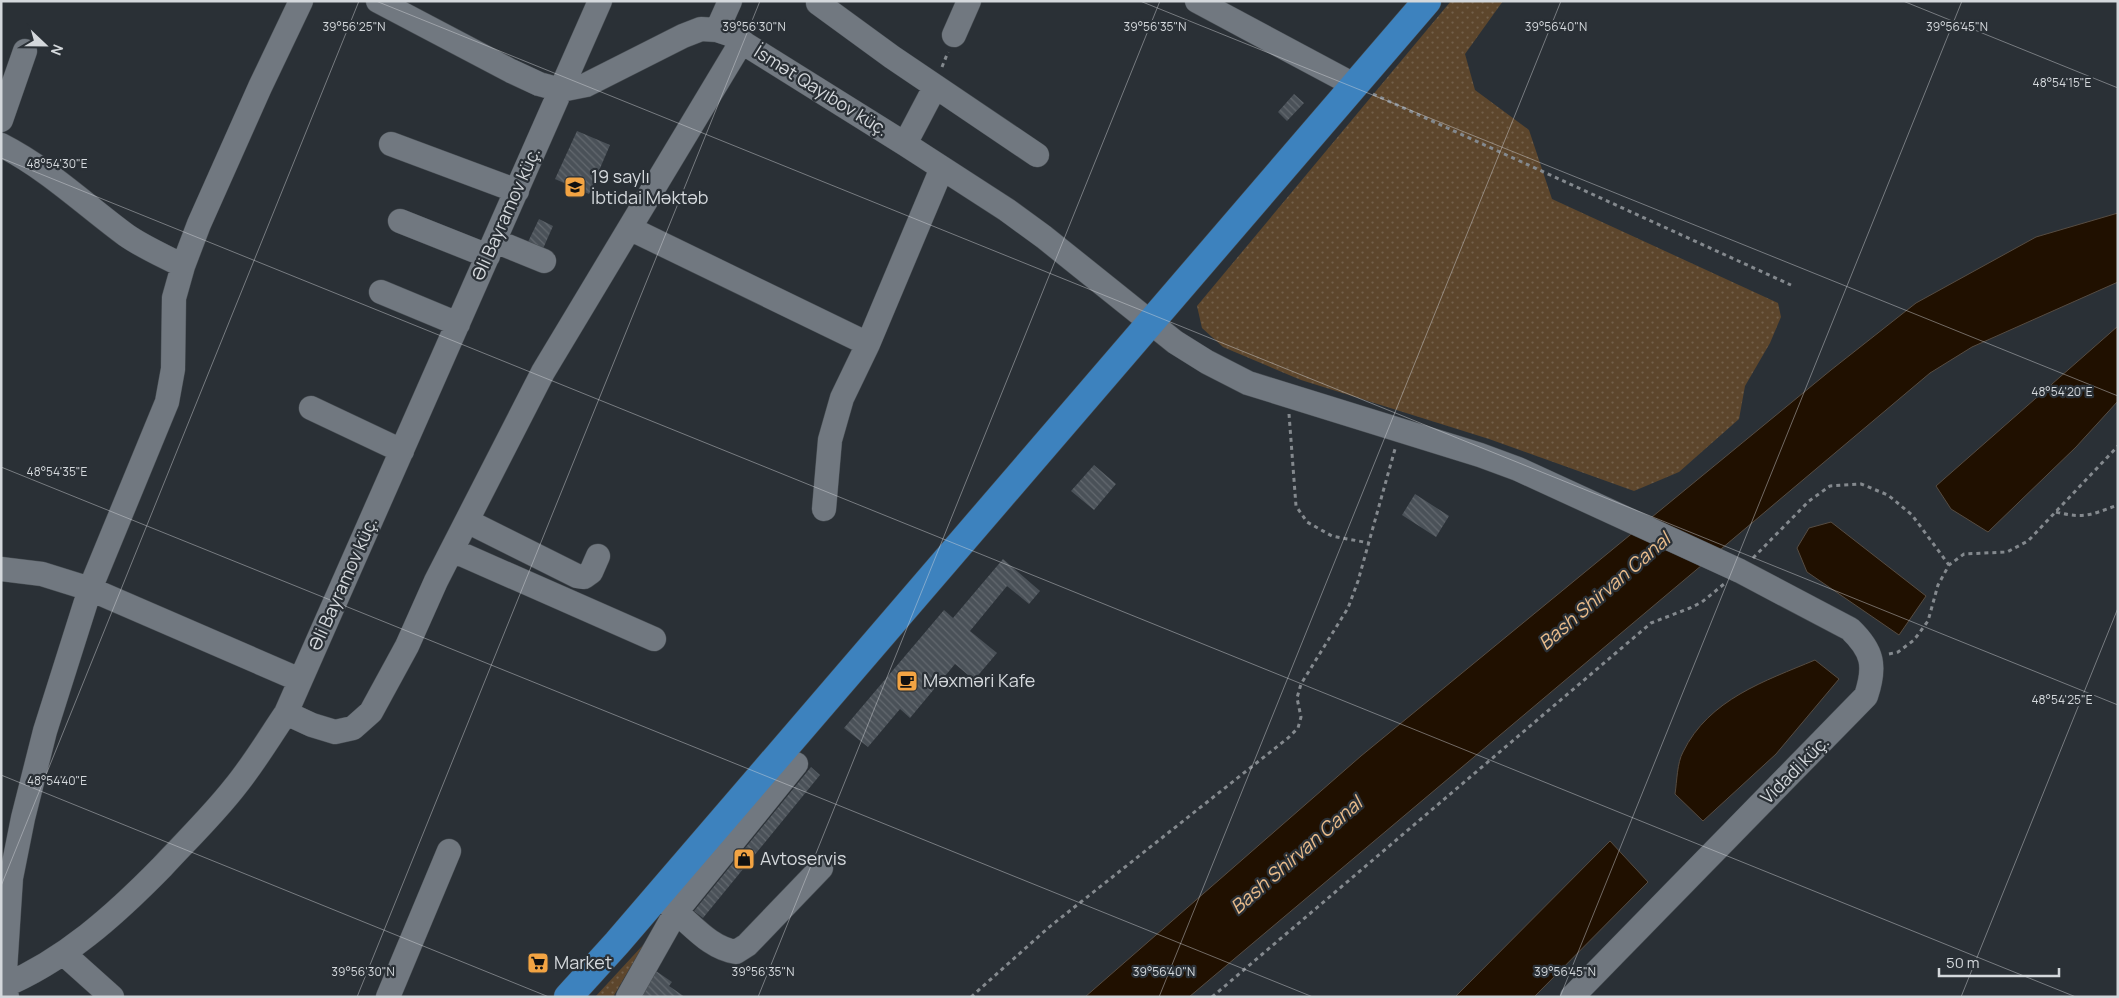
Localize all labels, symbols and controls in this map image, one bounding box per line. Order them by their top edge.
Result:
text: 39°56'25"N [322,18,386,35]
text: 39°56'30"N [722,18,786,35]
text: 39°56'35"N [1124,18,1186,35]
text: 39°56'40"N [1525,18,1587,35]
text: 39°56'45"N [1926,18,1988,35]
north arrow [20,20,70,70]
street label: İsmət Qayıbov küç. [750,39,893,141]
text: N [47,42,68,58]
text: 48°54'15"E [2033,74,2092,91]
street label: Əli Bayramov küç. [465,143,545,284]
text: 48°54'30"E [26,155,88,172]
place label: 19 saylı İbtidai Məktəb [591,164,708,209]
school or university icon: 19 saylı İbtidai Məktəb [563,175,587,199]
text: 48°54'20"E [2031,383,2093,400]
text: 48°54'35"E [27,463,88,480]
street label: Əli Bayramov küç. [302,513,382,654]
water label: Bash Shirvan Canal [1533,525,1677,655]
place label: Məxməri Kafe [923,668,1035,692]
cafe icon: Məxməri Kafe [895,669,919,693]
text: 48°54'25"E [2032,691,2093,708]
street label: Vidadi küç. [1755,730,1834,809]
text: 48°54'40"E [27,772,87,789]
water label: Bash Shirvan Canal [1225,789,1369,919]
place label: Avtoservis [760,846,847,870]
shop icon: Avtoservis [732,847,756,871]
scale bar [1939,946,2059,978]
place label: Market [554,950,612,974]
supermarket icon: Market [526,951,550,975]
text: 50 m [1946,952,1980,973]
text: 39°56'30"N [331,963,395,980]
text: 39°56'35"N [732,963,794,980]
text: 39°56'40"N [1133,963,1195,980]
text: 39°56'45"N [1534,963,1596,980]

